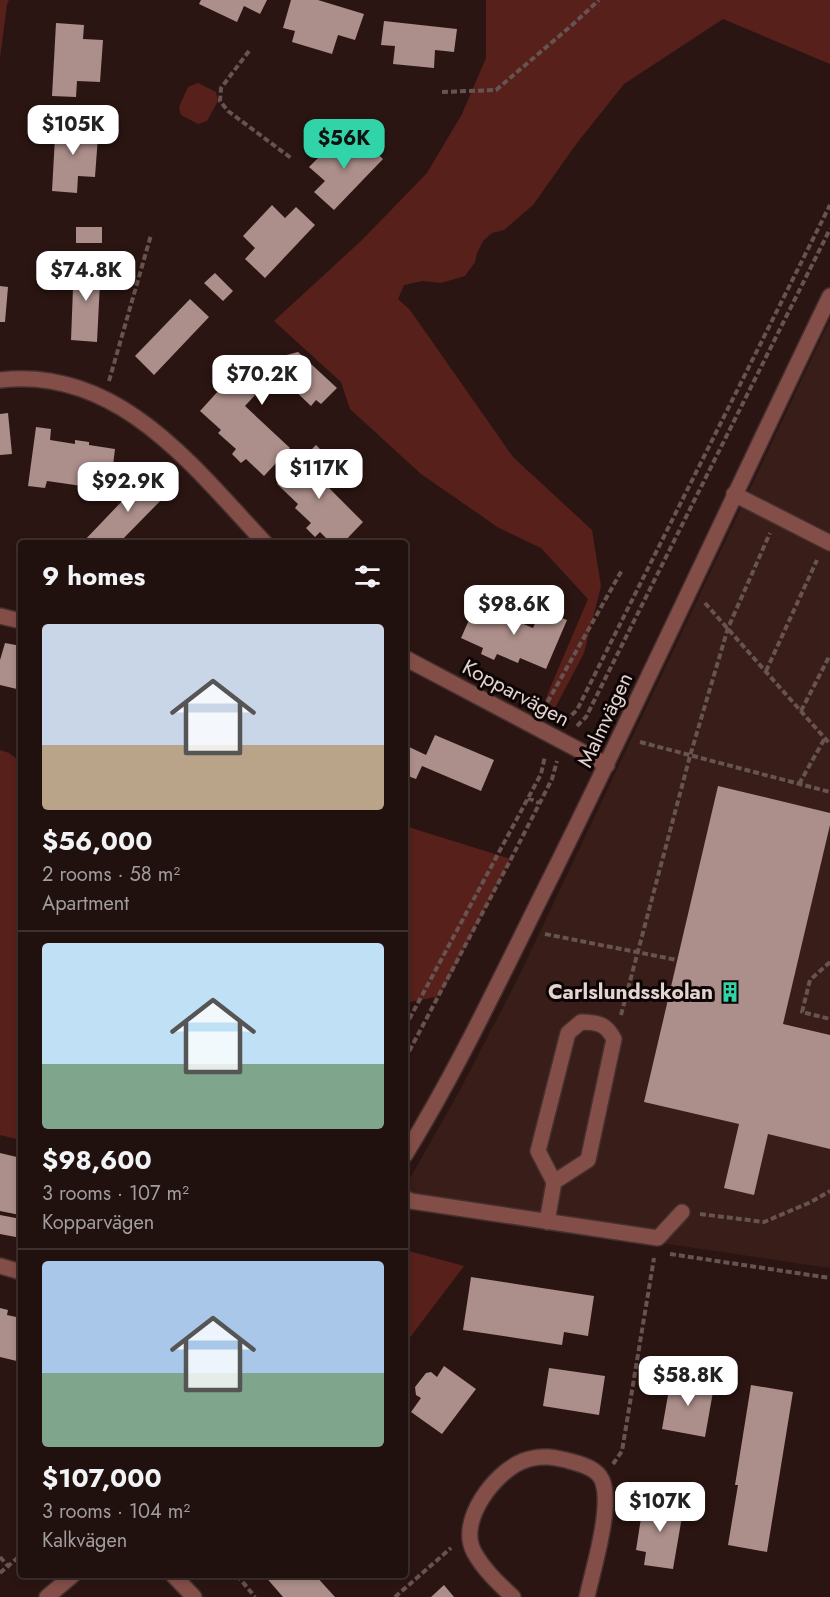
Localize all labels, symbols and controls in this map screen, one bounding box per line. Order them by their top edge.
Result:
pin: $105K [31,105,115,156]
text: $105K [42,110,104,139]
pin: $56K [308,119,380,170]
text: $56K [318,124,370,153]
pin: $74.8K [37,251,135,302]
text: $74.8K [50,256,122,285]
pin: $70.2K [213,355,311,406]
text: $70.2K [226,360,298,389]
pin: $117K [277,449,361,500]
text: $117K [290,454,348,483]
pin: $92.9K [79,462,177,513]
text: $92.9K [92,467,164,496]
text: 9 homes [42,557,145,595]
icon: filters [351,560,384,593]
pin: $98.6K [465,585,563,636]
text: $98.6K [478,590,550,619]
street label: Kopparvägen [457,652,575,734]
icon: home [159,663,267,771]
street label: Malmvägen [570,668,640,772]
text: $56,000 [42,822,152,860]
text: 2 rooms · 58 m² [42,860,180,889]
text: Apartment [42,889,129,918]
place label: Carlslundsskolan [548,977,713,1007]
building icon: Carlslundsskolan [718,980,742,1004]
icon: home [159,982,267,1090]
text: $98,600 [42,1141,152,1179]
text: 3 rooms · 107 m² [42,1179,189,1208]
text: Kopparvägen [42,1208,154,1237]
icon: home [159,1300,267,1408]
pin: $58.8K [639,1356,737,1407]
text: $58.8K [653,1361,723,1390]
text: $107,000 [42,1459,162,1497]
pin: $107K [618,1482,702,1533]
text: $107K [629,1487,691,1516]
text: 3 rooms · 104 m² [42,1497,190,1526]
text: Kalkvägen [42,1526,127,1555]

